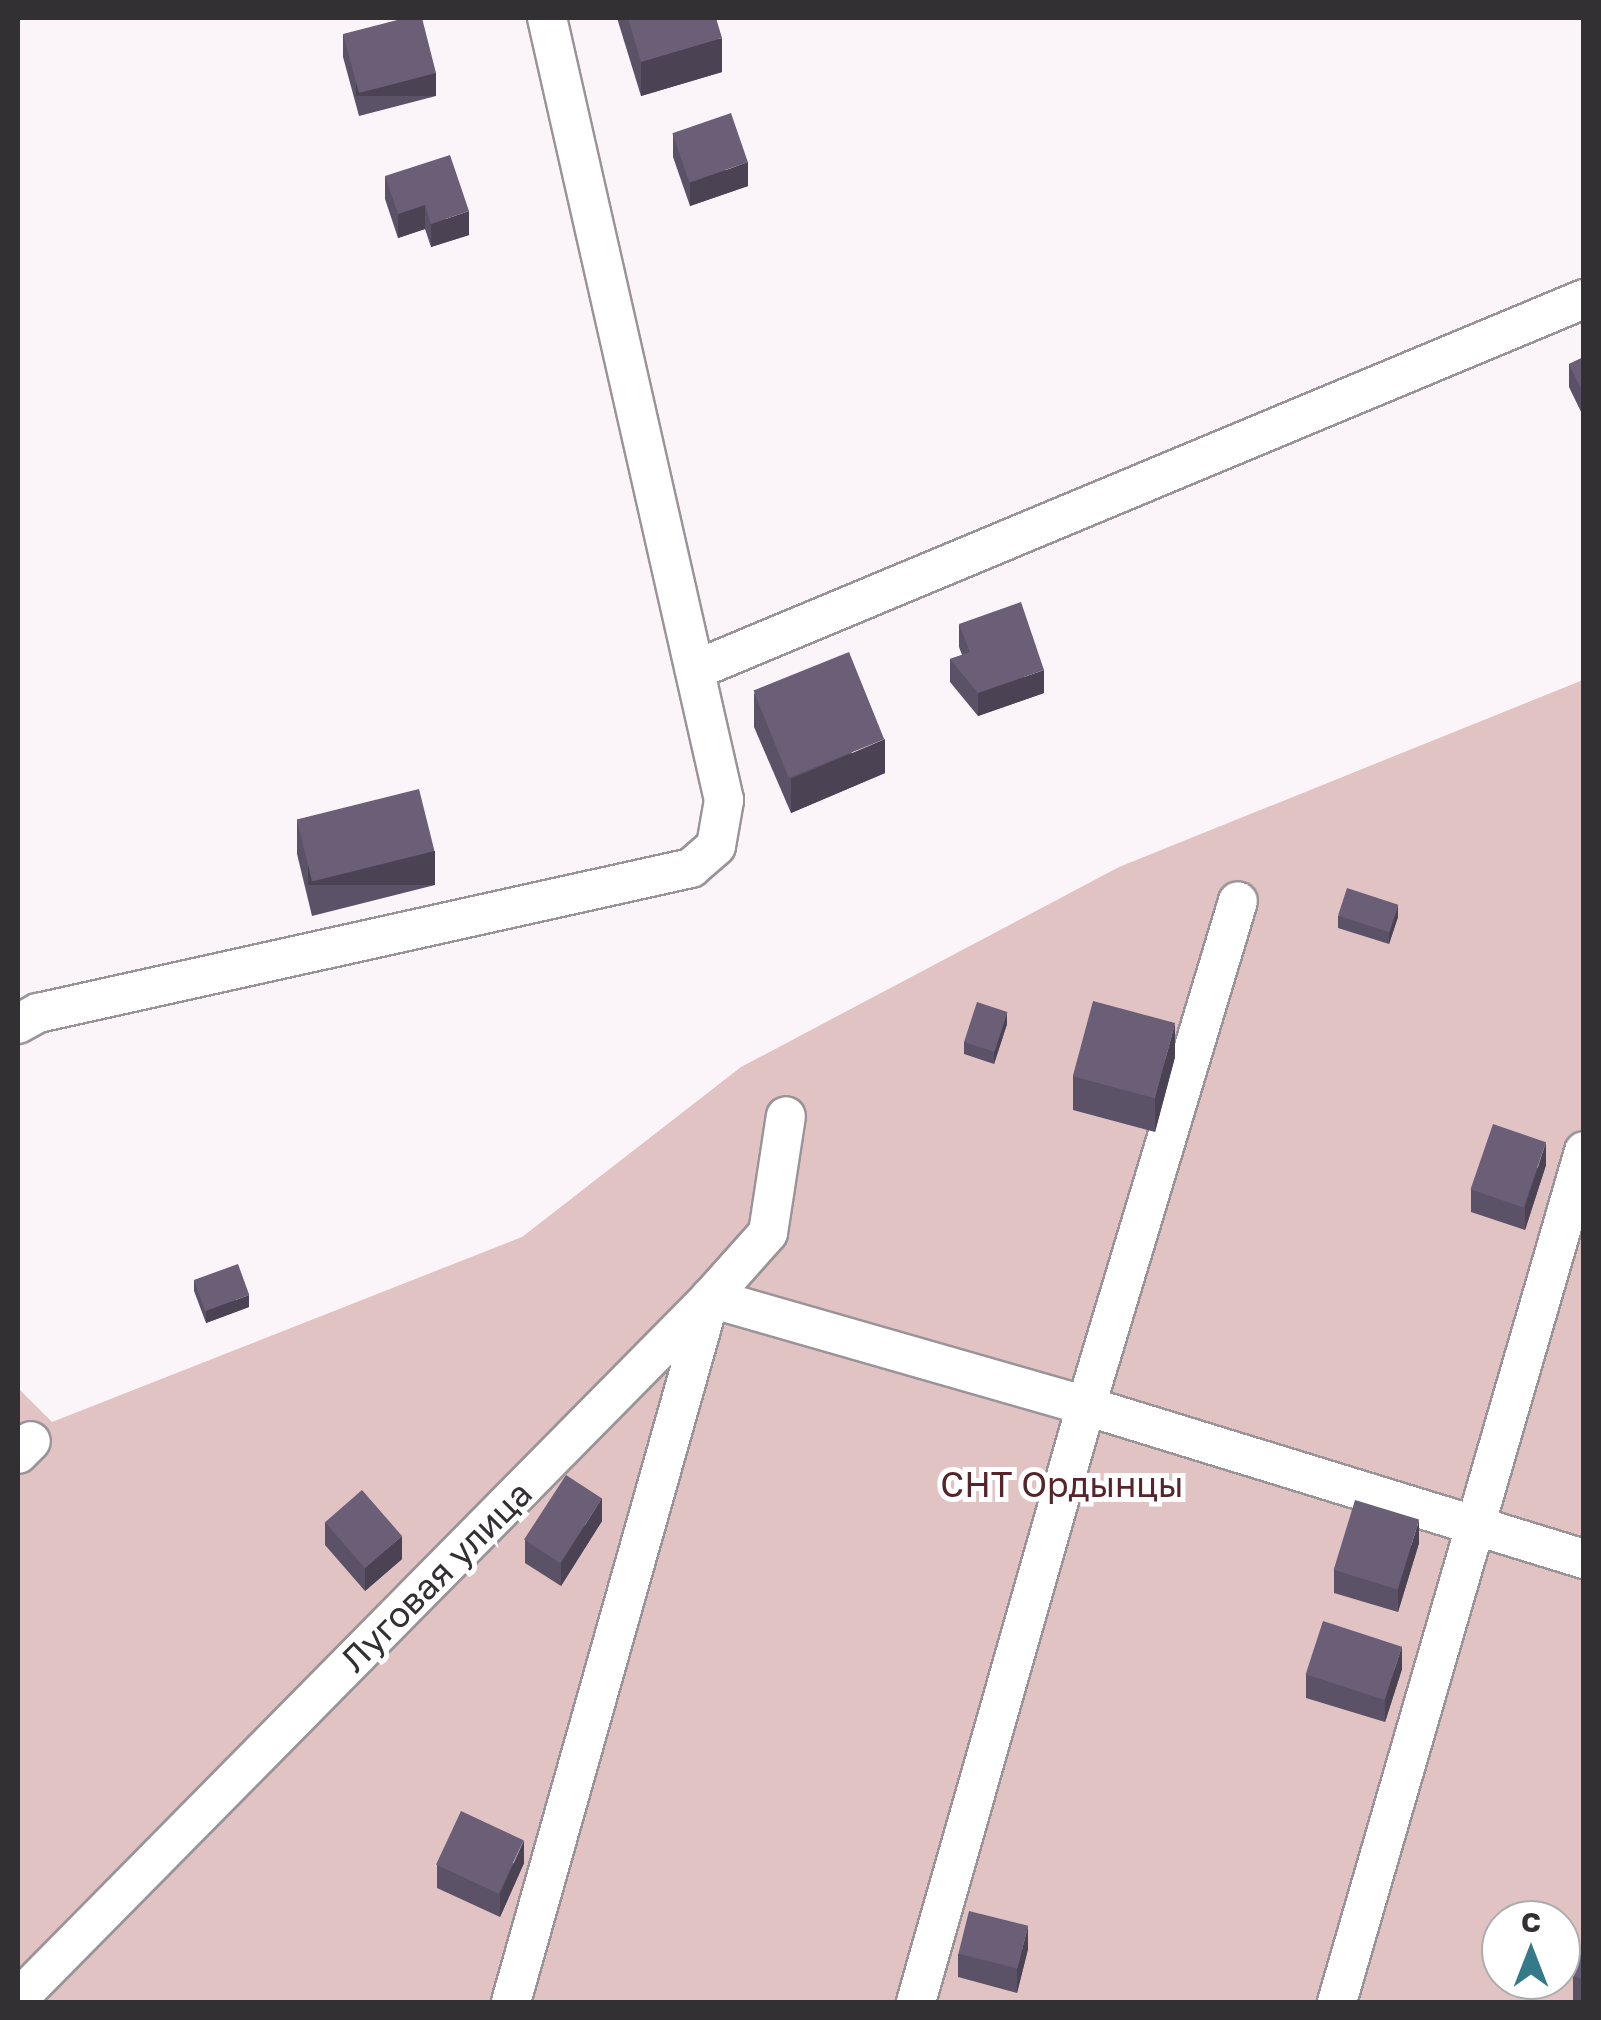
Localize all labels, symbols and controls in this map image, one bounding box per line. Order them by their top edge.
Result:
park label: СНТ Ордынцы [940,1463,1184,1505]
street label: Луговая улица [332,1472,540,1680]
north arrow [1481,1900,1581,2000]
text: С [1521,1905,1541,1938]

